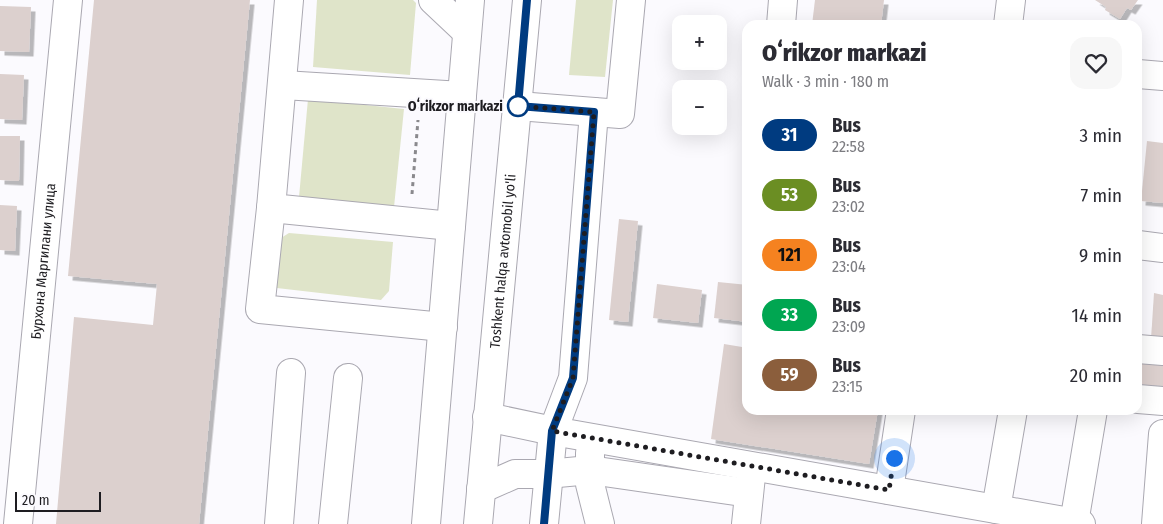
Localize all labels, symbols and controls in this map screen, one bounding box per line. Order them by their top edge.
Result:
map controls [672,15,727,135]
button: + [672,15,727,70]
button: heart [1070,37,1122,89]
text: Oʻrikzor markazi [762,39,927,67]
text: Walk · 3 min · 180 m [762,72,889,91]
button: − [672,80,727,135]
marker: Oʻrikzor markazi [507,95,529,117]
place label: Oʻrikzor markazi [408,97,503,115]
text: Bus [832,114,861,137]
text: 31 [782,124,797,146]
text: 3 min [1080,124,1122,147]
text: 22:58 [832,137,865,156]
street label: Toshkent halqa avtomobil yo'li [486,173,520,349]
text: Bus [832,174,861,197]
street label: Бурхона Маргилани улица [28,182,59,340]
text: 53 [781,184,798,206]
text: 7 min [1080,184,1122,207]
text: 23:02 [832,197,865,216]
text: Bus [832,234,861,257]
text: 121 [778,244,801,266]
text: 9 min [1079,244,1122,267]
text: 23:04 [832,257,866,276]
text: Bus [832,294,861,317]
text: 33 [781,304,798,326]
text: 14 min [1072,304,1122,327]
text: 23:09 [832,317,866,336]
text: Bus [832,354,861,377]
text: 59 [781,364,798,386]
text: 20 min [1070,364,1122,387]
text: 23:15 [832,377,863,396]
your location [882,446,907,471]
scale bar [15,489,101,512]
text: 20 m [22,492,50,509]

